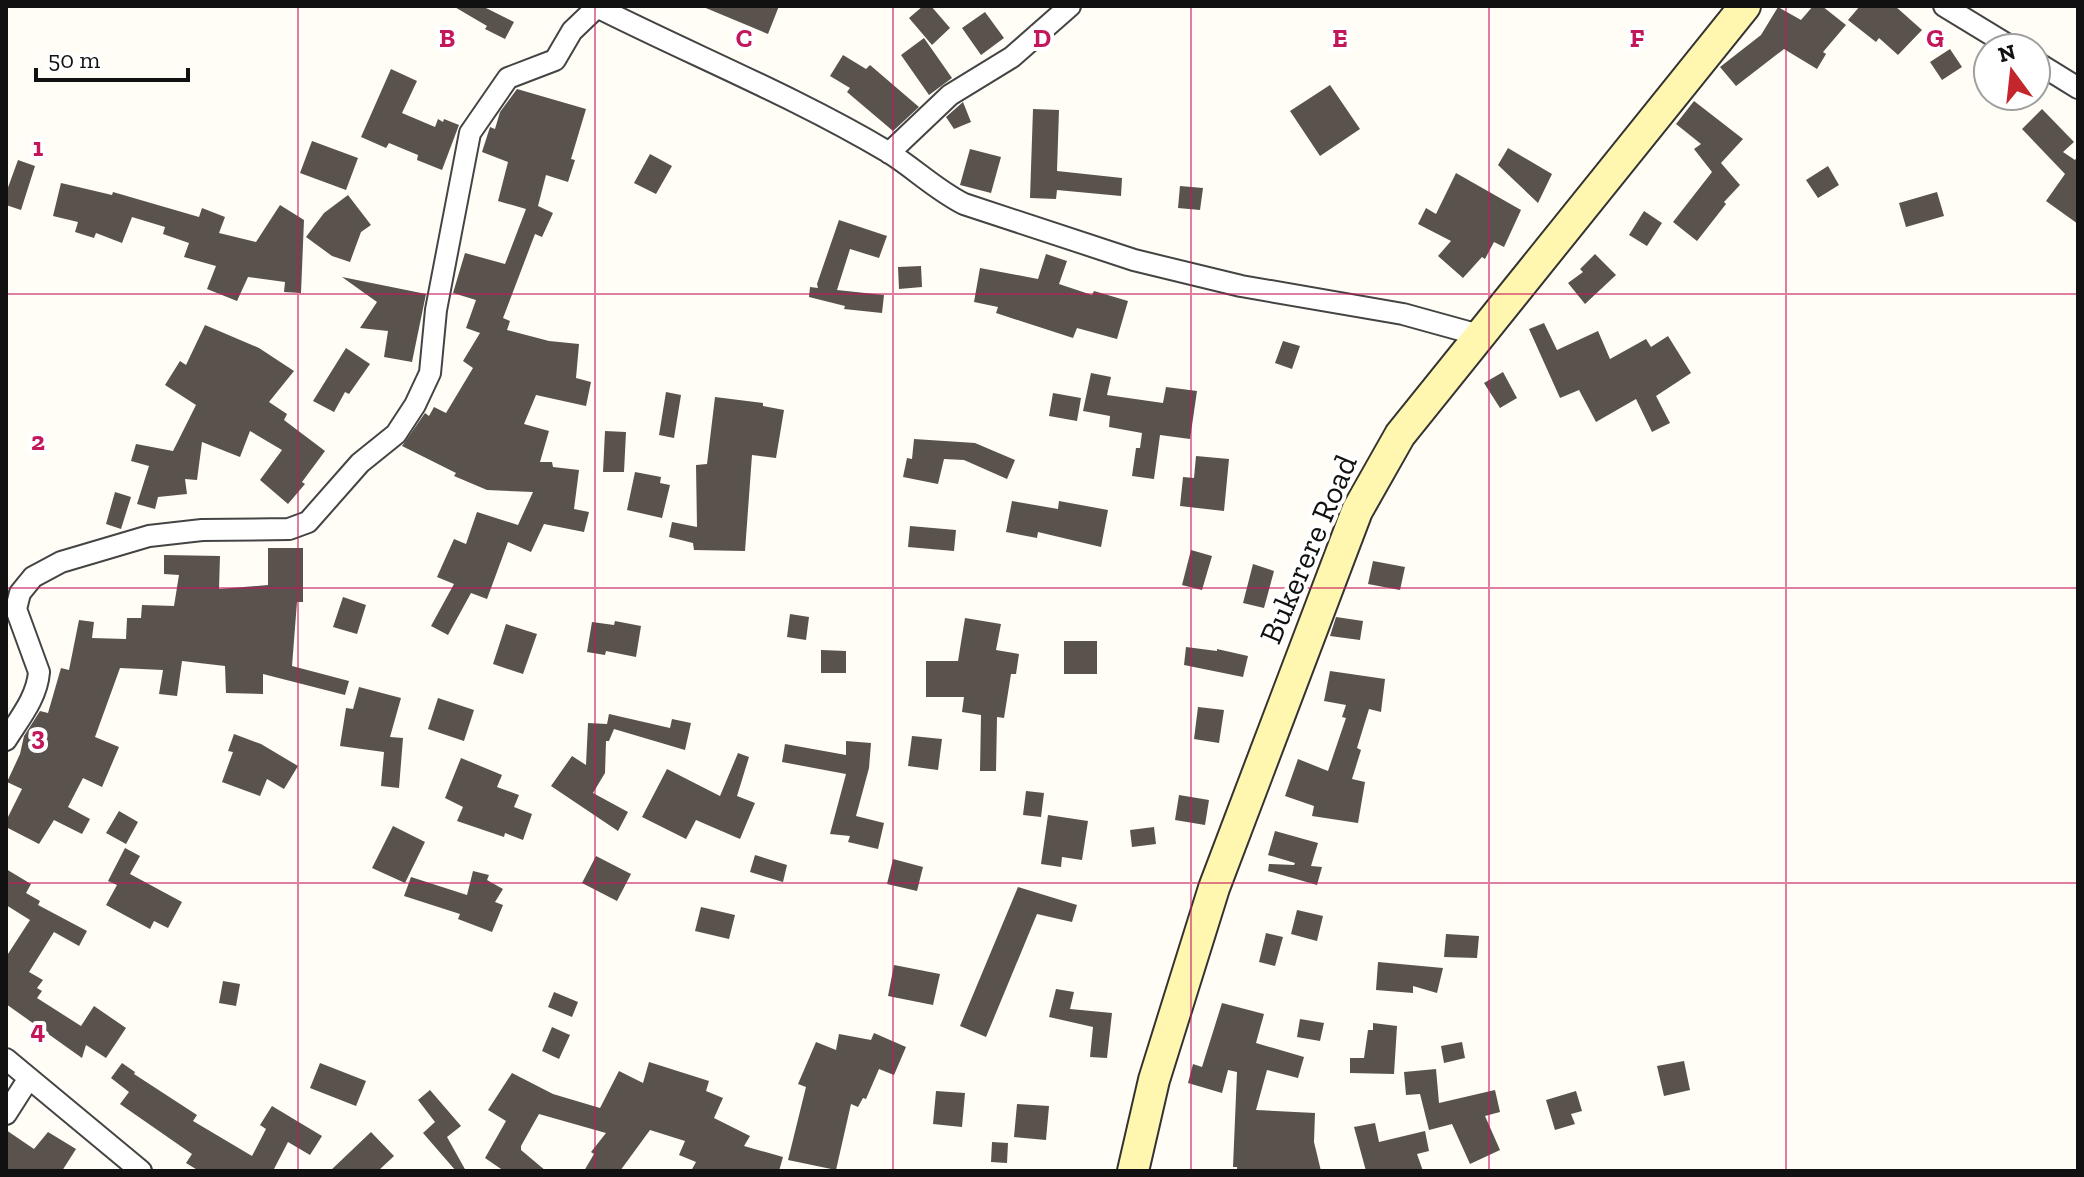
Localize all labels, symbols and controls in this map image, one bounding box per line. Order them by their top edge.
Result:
text: B [439,22,455,54]
text: C [736,22,752,54]
text: D [1033,22,1051,54]
text: E [1332,22,1348,54]
text: F [1630,22,1645,54]
text: G [1926,22,1944,54]
scale bar [36,32,188,82]
north arrow [1972,32,2052,112]
text: N [1995,38,2019,68]
text: 50 m [48,45,101,74]
text: 1 [33,131,44,163]
text: 2 [31,425,45,457]
street label: Bukerere Road [1251,448,1365,649]
text: 3 [31,720,45,752]
text: 4 [31,1014,46,1046]

